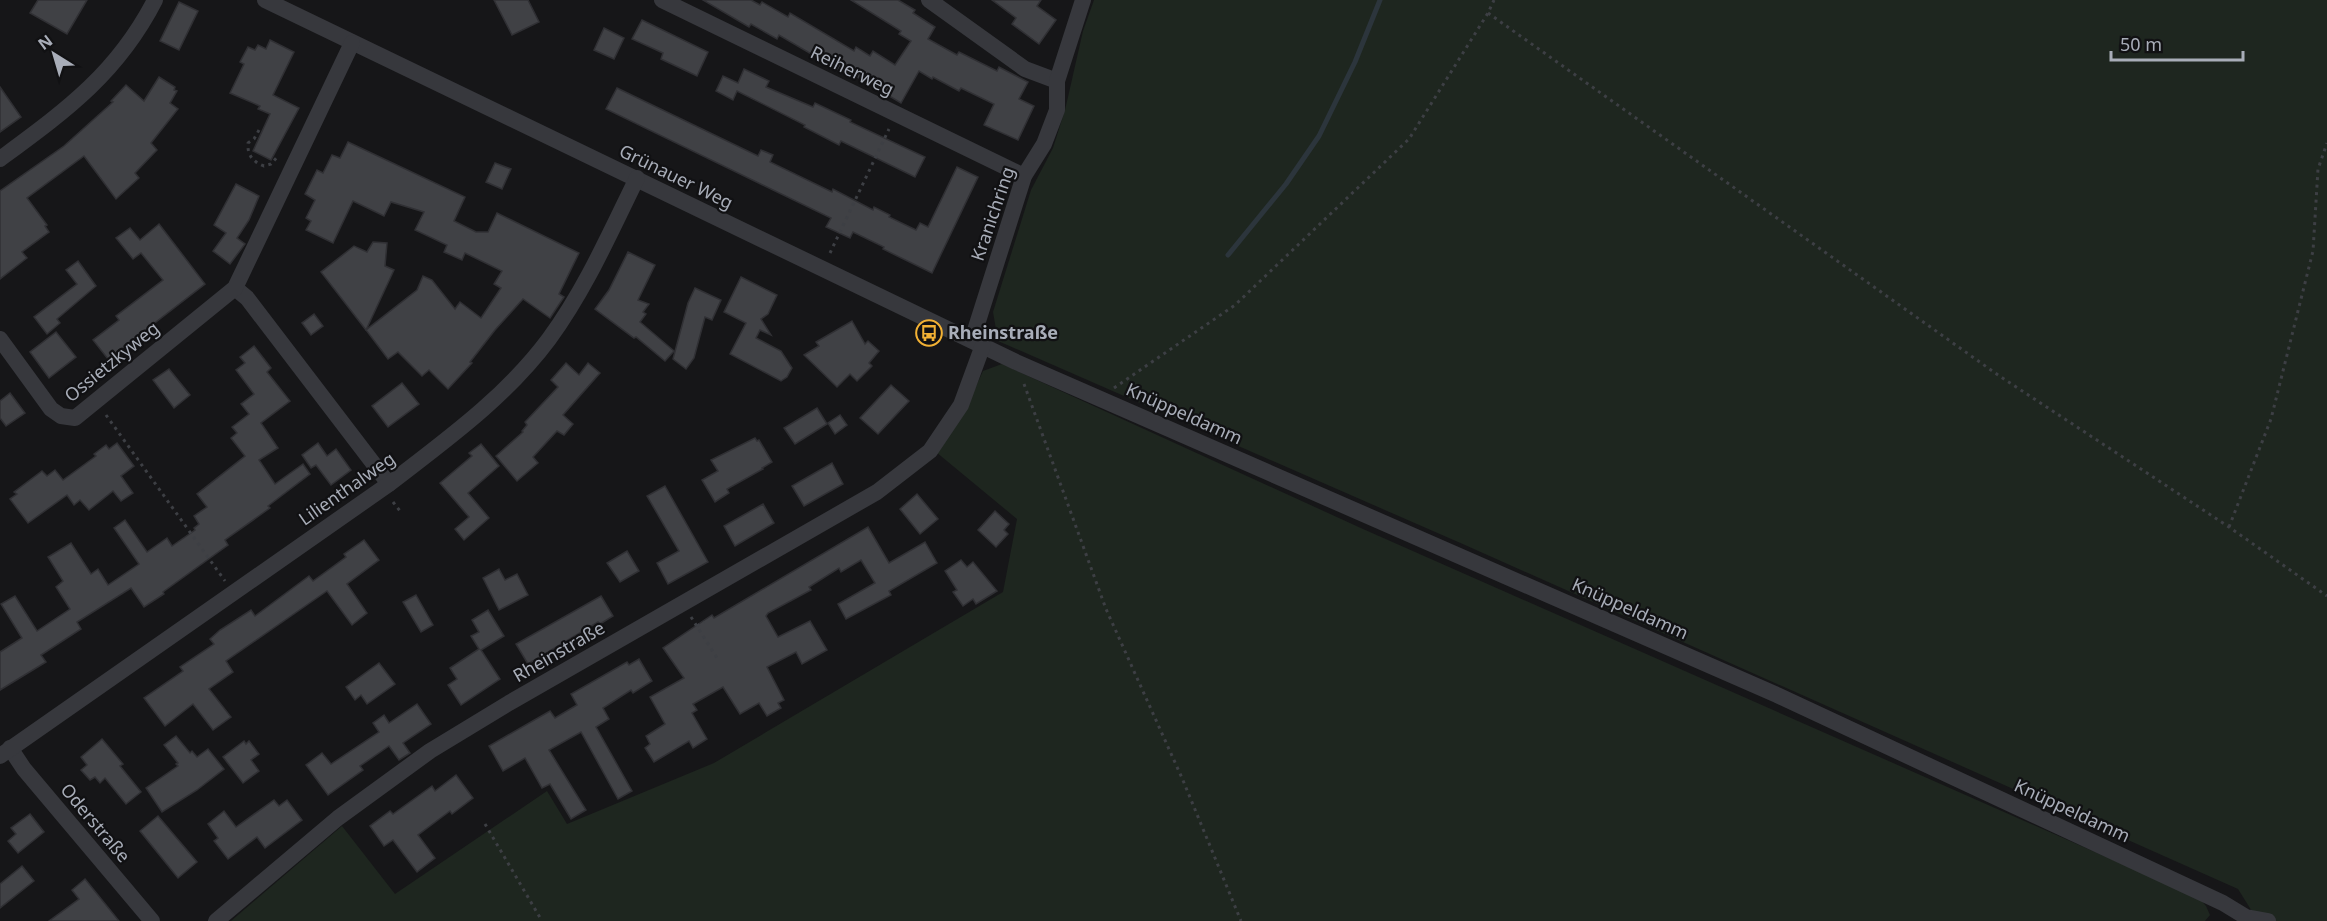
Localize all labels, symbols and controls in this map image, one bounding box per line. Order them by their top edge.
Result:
north arrow [24,24,84,84]
scale bar [2111,24,2243,62]
text: N [33,29,57,55]
text: 50 m [2120,32,2162,56]
street label: Reiherweg [807,40,898,101]
street label: Grünauer Weg [616,138,737,214]
street label: Kranichring [965,163,1019,264]
street label: Ossietzkyweg [59,316,164,407]
bus stop icon: Rheinstraße [914,318,944,348]
place label: Rheinstraße [948,320,1058,344]
street label: Knüppeldamm [1122,377,1246,450]
street label: Lilienthalweg [294,446,399,530]
street label: Knüppeldamm [1568,572,1692,645]
street label: Rheinstraße [508,615,609,687]
street label: Knüppeldamm [2011,773,2134,847]
street label: Oderstraße [56,778,136,867]

